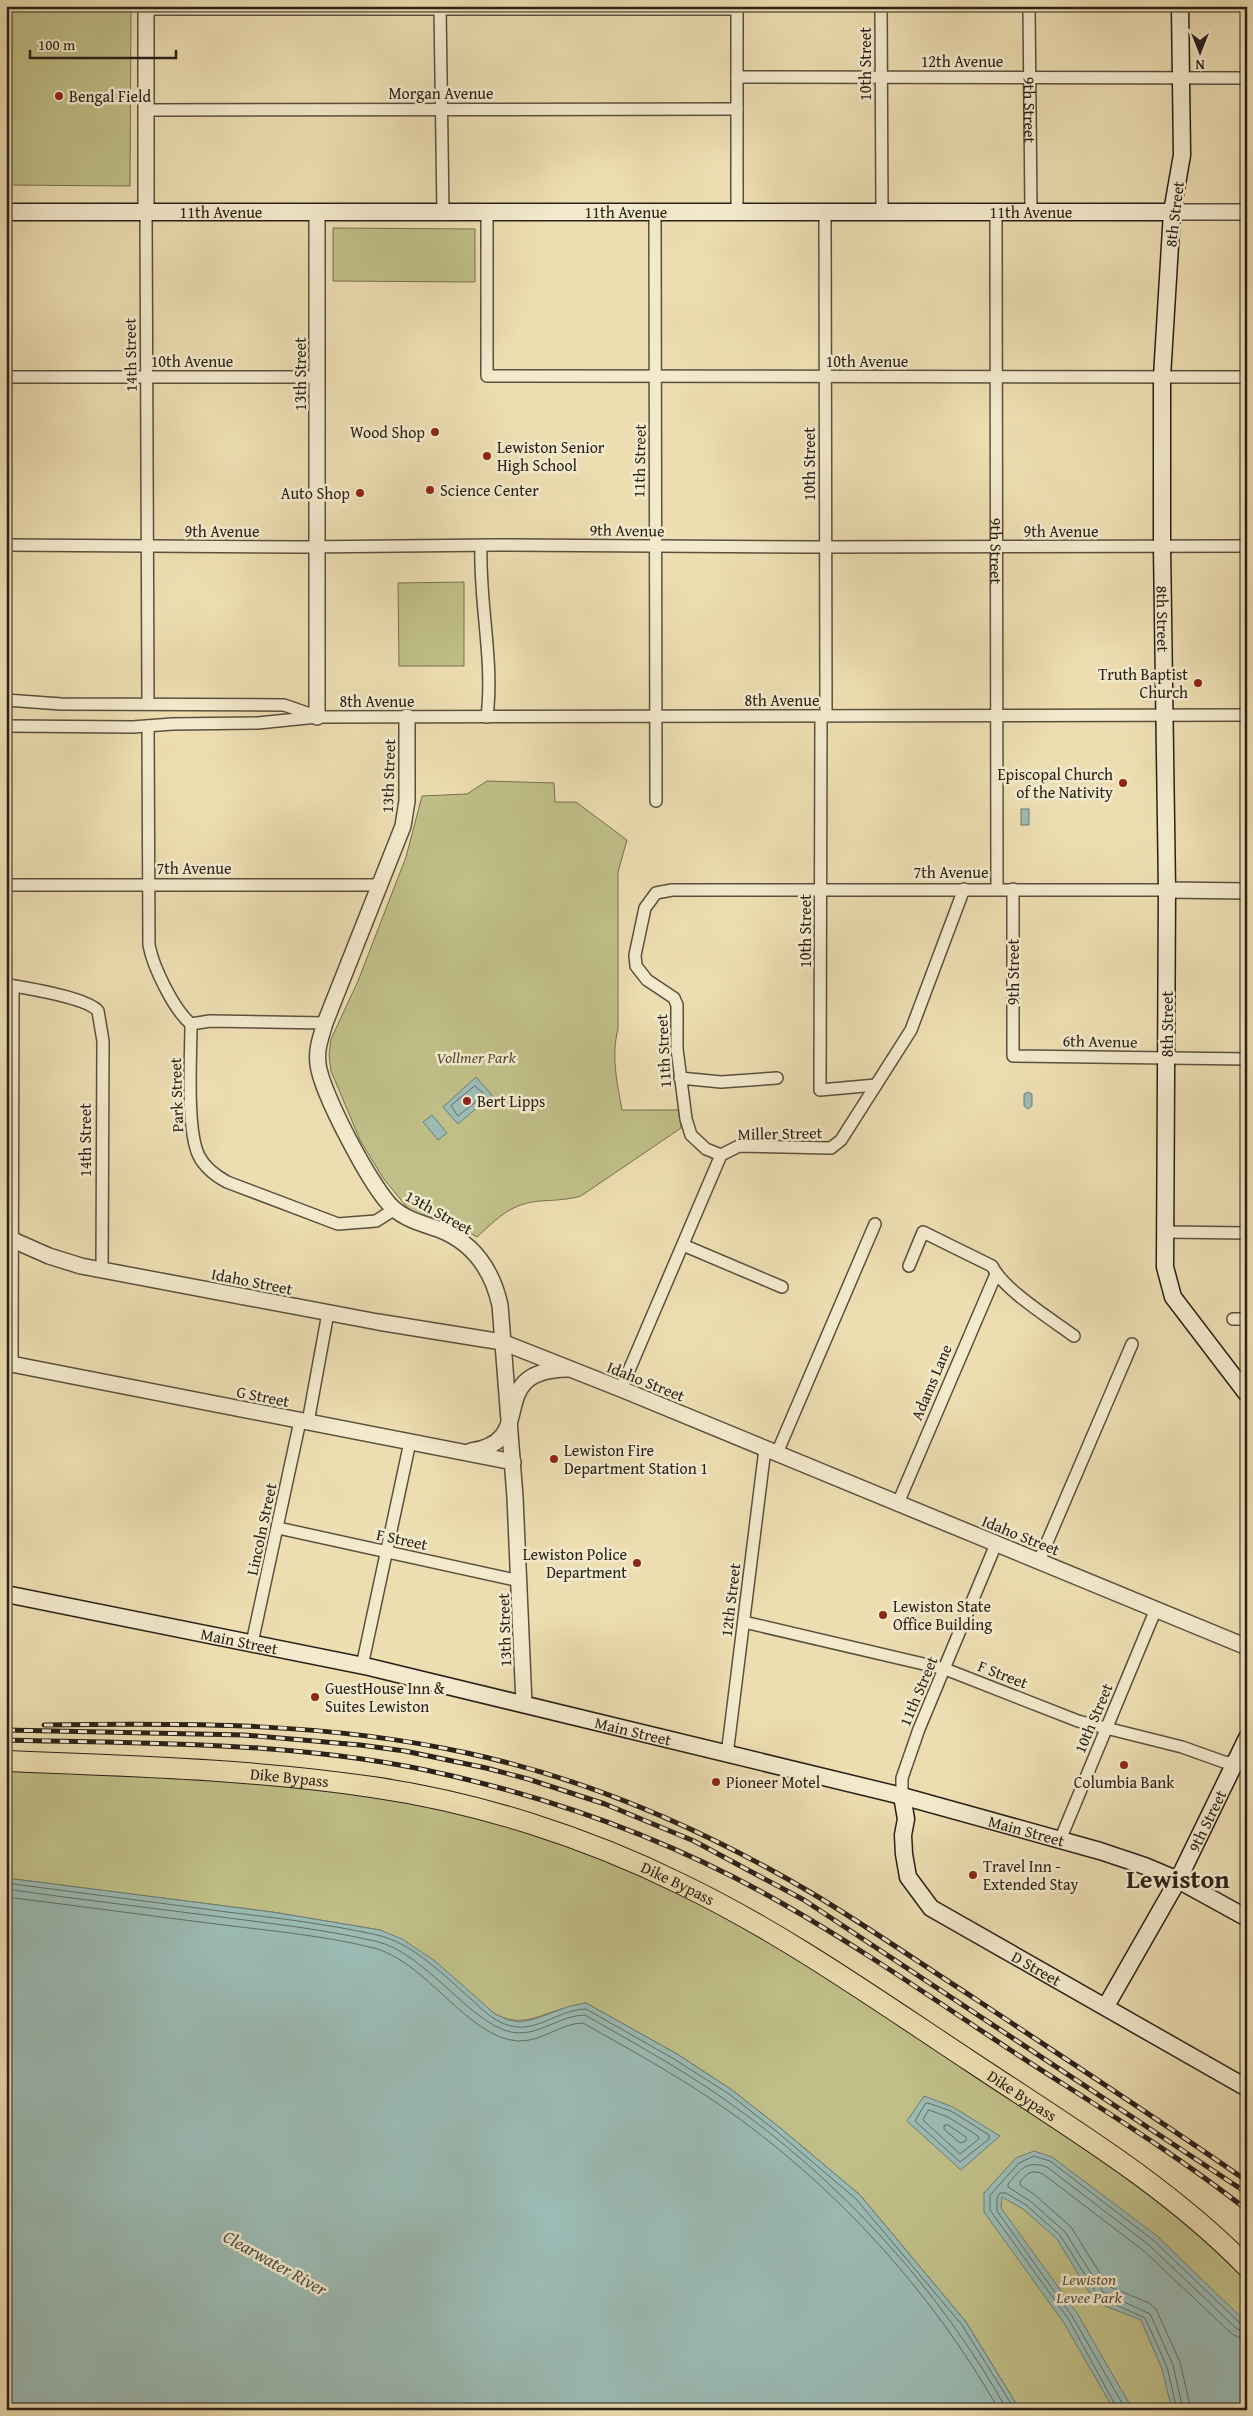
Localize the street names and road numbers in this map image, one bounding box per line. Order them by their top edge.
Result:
street label: 10th Street [853,27,877,101]
street label: 12th Avenue [921,49,1003,73]
street label: 9th Street [1018,77,1042,144]
street label: Morgan Avenue [388,81,494,105]
street label: 8th Street [1158,179,1190,248]
street label: 11th Avenue [180,200,262,224]
street label: 11th Avenue [585,200,667,224]
street label: 11th Avenue [990,200,1072,224]
street label: 14th Street [117,317,143,392]
street label: 13th Street [288,337,312,411]
street label: 10th Avenue [151,349,233,373]
street label: 10th Avenue [826,349,908,373]
street label: 11th Street [626,423,652,498]
street label: 10th Street [797,427,821,501]
street label: 9th Avenue [589,517,665,543]
street label: 9th Street [984,518,1009,585]
street label: 9th Avenue [184,519,260,543]
street label: 9th Avenue [1023,519,1099,543]
street label: 8th Street [1151,585,1176,653]
street label: 8th Avenue [744,688,820,712]
street label: 8th Avenue [339,689,415,713]
street label: 13th Street [375,738,401,813]
street label: 7th Avenue [156,856,232,880]
street label: 7th Avenue [913,860,989,884]
street label: 10th Street [793,894,817,968]
street label: 9th Street [1001,938,1025,1005]
street label: 8th Street [1155,990,1179,1057]
street label: 11th Street [649,1013,677,1089]
street label: 6th Avenue [1062,1028,1138,1054]
street label: Park Street [163,1057,189,1133]
street label: 14th Street [73,1103,97,1177]
street label: Miller Street [737,1120,823,1146]
street label: 13th Street [401,1184,477,1241]
street label: Idaho Street [209,1261,295,1301]
street label: Adams Lane [904,1340,958,1424]
street label: Idaho Street [603,1354,689,1408]
street label: G Street [234,1379,292,1413]
street label: Lincoln Street [239,1480,283,1577]
street label: Idaho Street [978,1508,1064,1562]
street label: F Street [374,1522,430,1556]
street label: 12th Street [714,1561,746,1638]
street label: 13th Street [491,1592,517,1667]
street label: Main Street [199,1621,280,1660]
street label: 11th Street [892,1652,944,1730]
street label: F Street [975,1654,1032,1695]
street label: 10th Street [1067,1679,1119,1757]
street label: Main Street [592,1710,674,1752]
street label: Dike Bypass [249,1761,330,1793]
street label: 9th Street [1181,1785,1232,1856]
street label: Main Street [986,1809,1068,1853]
street label: Dike Bypass [637,1855,719,1911]
street label: D Street [1007,1944,1066,1992]
street label: Dike Bypass [983,2064,1062,2127]

